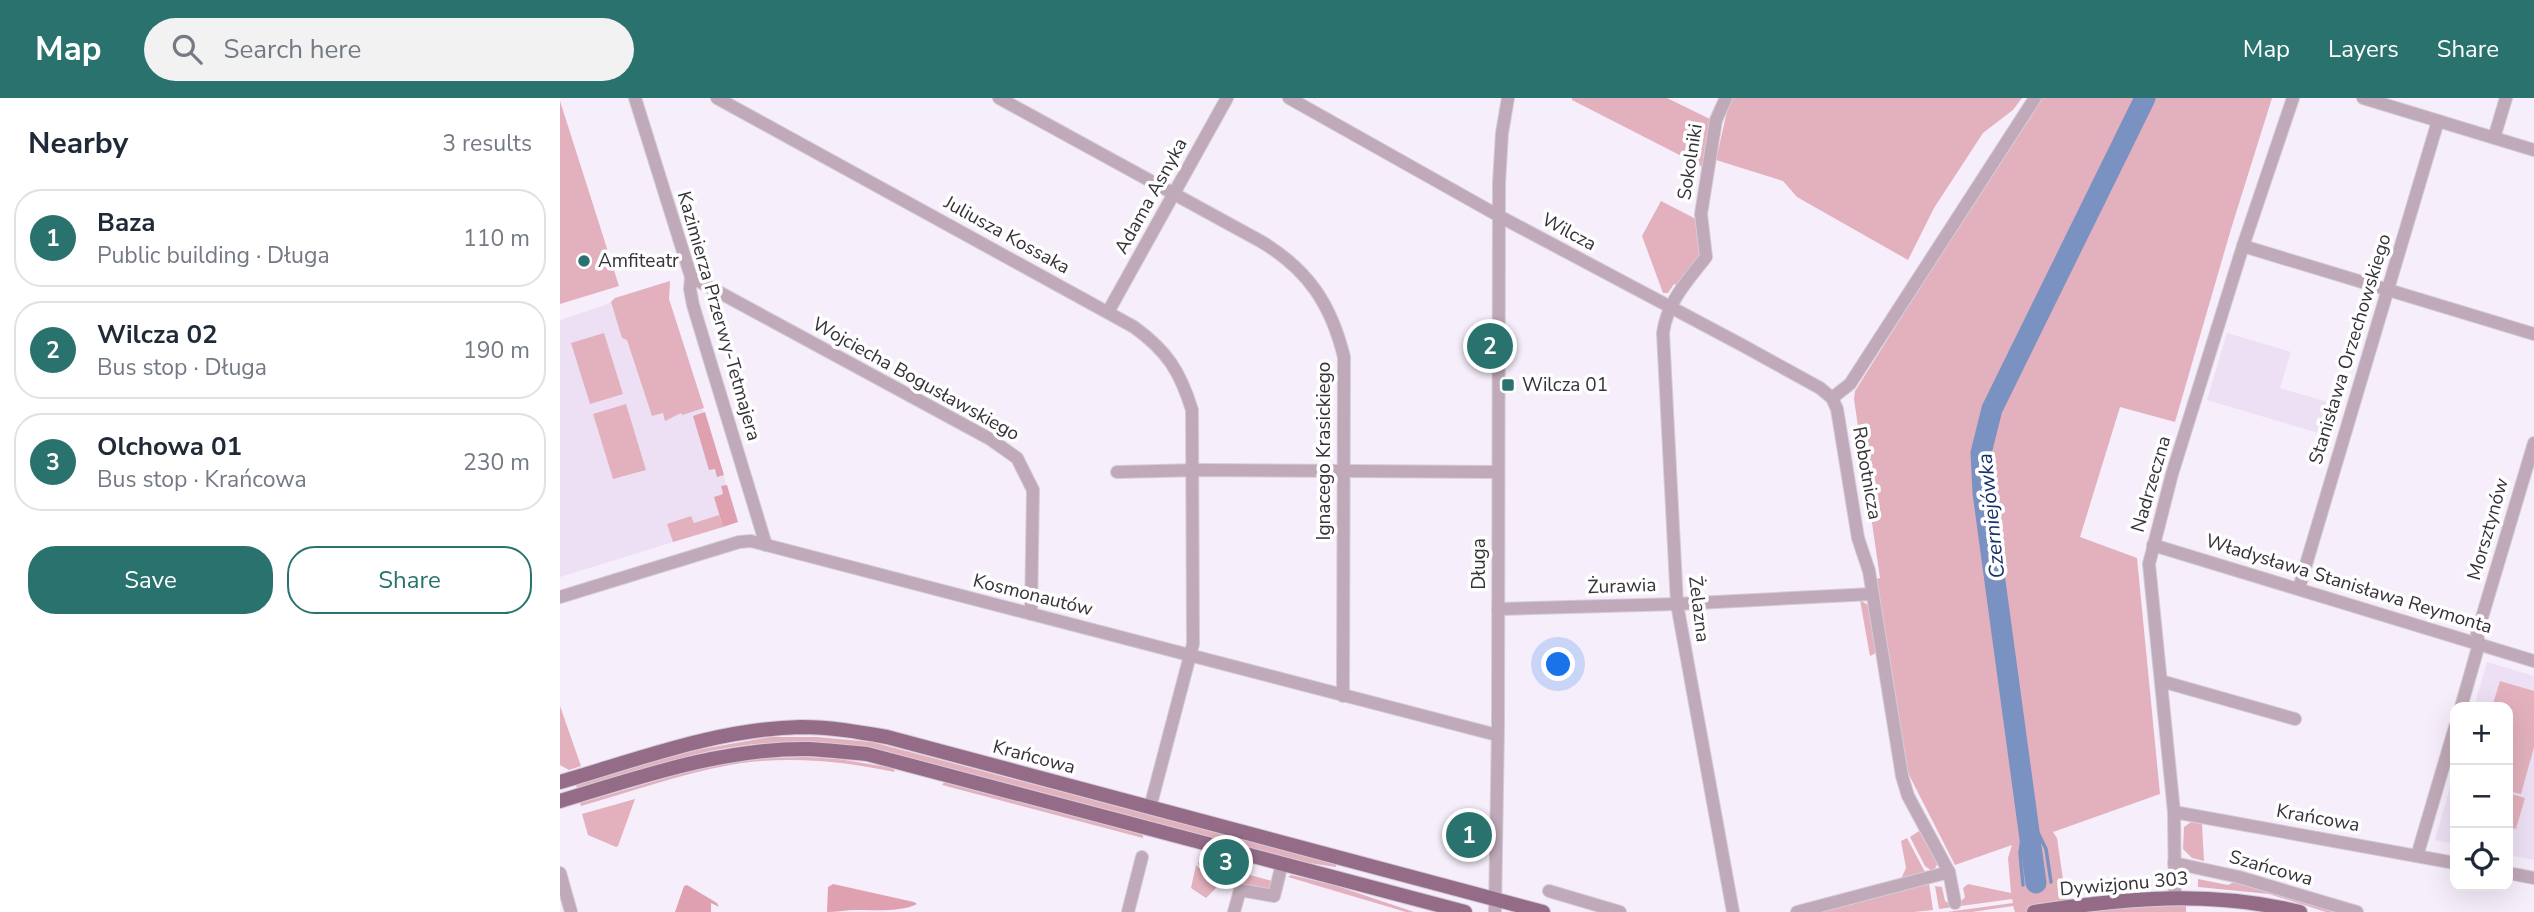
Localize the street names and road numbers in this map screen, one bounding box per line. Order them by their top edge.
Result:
street label: Sokolniki [1671,122,1709,202]
street label: Adama Asnyka [1108,133,1194,259]
street label: Kazimierza Przerwy-Tetmajera [671,188,767,444]
street label: Juliusza Kossaka [938,189,1075,280]
street label: Wilcza [1537,207,1601,257]
street label: Stanisława Orzechowskiego [2303,231,2397,467]
street label: Wojciecha Bogusławskiego [808,311,1024,447]
street label: Ignacego Krasickiego [1311,362,1337,540]
street label: Robotnicza [1846,424,1888,522]
street label: Nadrzeczna [2125,433,2177,535]
street label: Morsztynów [2461,475,2515,583]
street label: Władysława Stanisława Reymonta [2203,528,2495,640]
street label: Długa [1466,538,1492,590]
street label: Kosmonautów [970,568,1096,622]
street label: Żurawia [1587,572,1657,600]
street label: Żelazna [1682,574,1716,644]
street label: Krańcowa [990,734,1078,780]
street label: Krańcowa [2274,798,2362,838]
street label: Szańcowa [2226,844,2316,892]
street label: Dywizjonu 303 [2059,865,2189,903]

